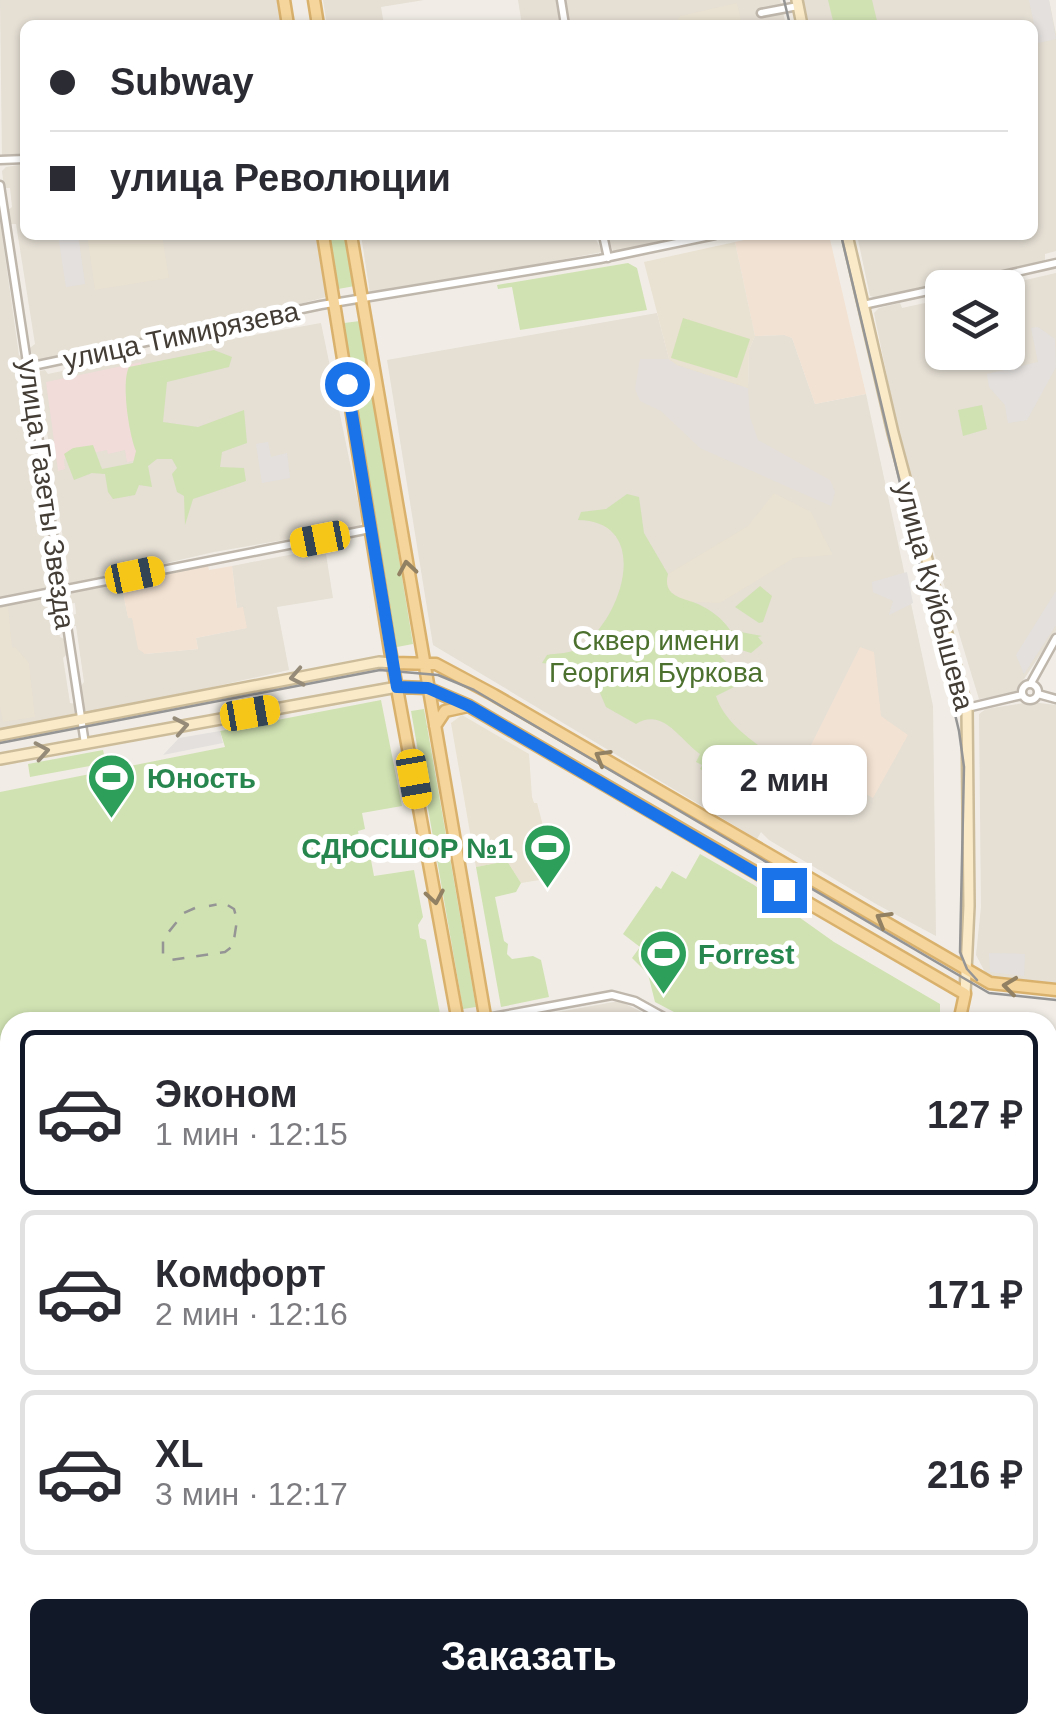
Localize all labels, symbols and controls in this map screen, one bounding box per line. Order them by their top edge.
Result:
text: Subway [110,61,254,103]
text: улица Революции [110,157,451,199]
map controls [925,270,1025,370]
button: layers [925,270,1025,370]
street label: улица Тимирязева [61,295,302,376]
street label: улица Газеты Звезда [12,357,81,631]
route start [325,362,370,407]
street label: улица Куйбышева [889,479,980,714]
car [288,519,352,559]
car [103,554,167,596]
one-way arrow [397,560,418,576]
park label: Сквер имени Георгия Буркова [549,625,763,688]
one-way arrow [288,666,305,687]
car [218,693,282,733]
one-way arrow [172,716,189,737]
one-way arrow [34,742,51,763]
callout: 2 мин [702,745,866,815]
car [394,747,434,811]
one-way arrow [595,750,613,769]
sports icon: Юность [86,752,138,820]
text: 2 мин [740,762,829,798]
place label: Юность [147,763,256,794]
sports icon: СДЮСШОР №1 [522,822,574,890]
place label: СДЮСШОР №1 [301,833,513,864]
route end [762,868,807,913]
one-way arrow [424,888,445,905]
one-way arrow [876,912,894,932]
sports icon: Forrest [637,928,689,996]
place label: Forrest [698,939,794,970]
one-way arrow [1001,976,1017,997]
icon: car [35,1068,125,1158]
text: Эконом [155,1073,298,1115]
text: 127 ₽ [927,1094,1023,1136]
text: 1 мин · 12:15 [155,1116,348,1152]
icon: car [35,1248,125,1338]
text: Комфорт [155,1253,326,1295]
text: 171 ₽ [927,1274,1023,1316]
text: 2 мин · 12:16 [155,1296,348,1332]
icon: car [35,1428,125,1518]
text: XL [155,1433,204,1475]
text: 216 ₽ [927,1454,1023,1496]
text: 3 мин · 12:17 [155,1476,348,1512]
button: Заказать [30,1599,1028,1714]

